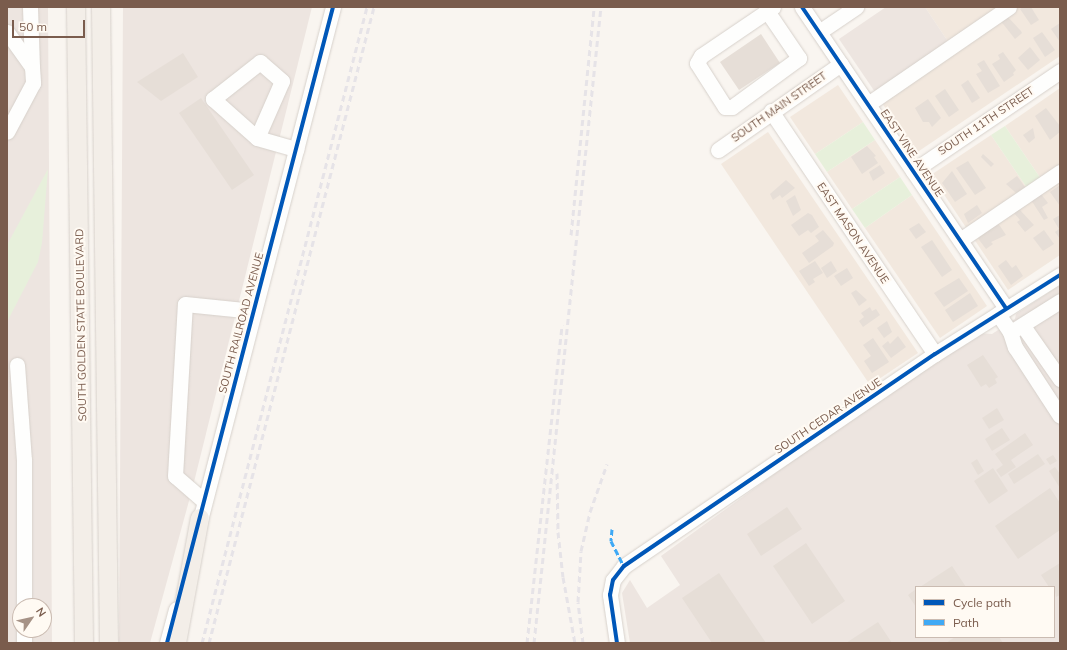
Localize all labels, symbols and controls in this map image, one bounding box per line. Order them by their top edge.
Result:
scale bar [14,12,87,38]
text: 50 m [19,19,47,34]
street label: SOUTH MAIN STREET [729,69,829,145]
street label: SOUTH 11TH STREET [936,84,1036,158]
street label: EAST VINE AVENUE [878,107,946,199]
street label: EAST MASON AVENUE [814,180,892,286]
street label: SOUTH GOLDEN STATE BOULEVARD [73,229,89,421]
street label: SOUTH RAILROAD AVENUE [216,251,266,395]
street label: SOUTH CEDAR AVENUE [772,375,884,457]
legend [915,586,1055,638]
text: Cycle path [953,595,1011,610]
north arrow [12,598,52,638]
text: N [33,604,49,619]
text: Path [953,615,979,630]

